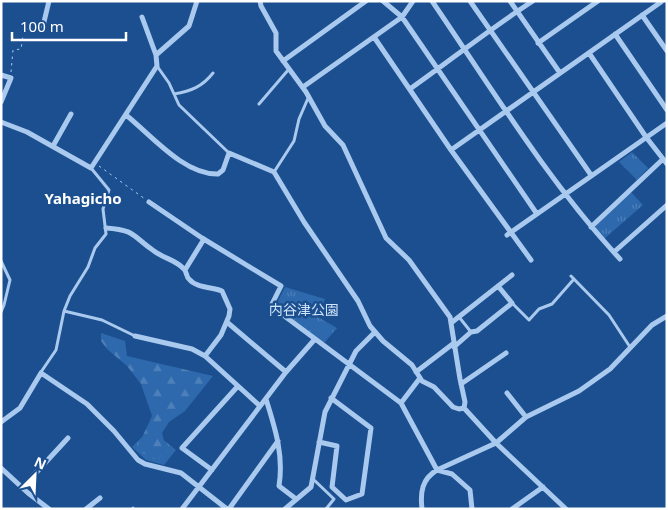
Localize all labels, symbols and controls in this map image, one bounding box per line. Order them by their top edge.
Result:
scale bar [12,10,126,42]
text: 100 m [20,16,64,36]
district label: Yahagicho [44,188,122,208]
park label: 内谷津公園 [269,300,339,319]
north arrow [10,450,60,500]
text: N [31,452,50,474]

